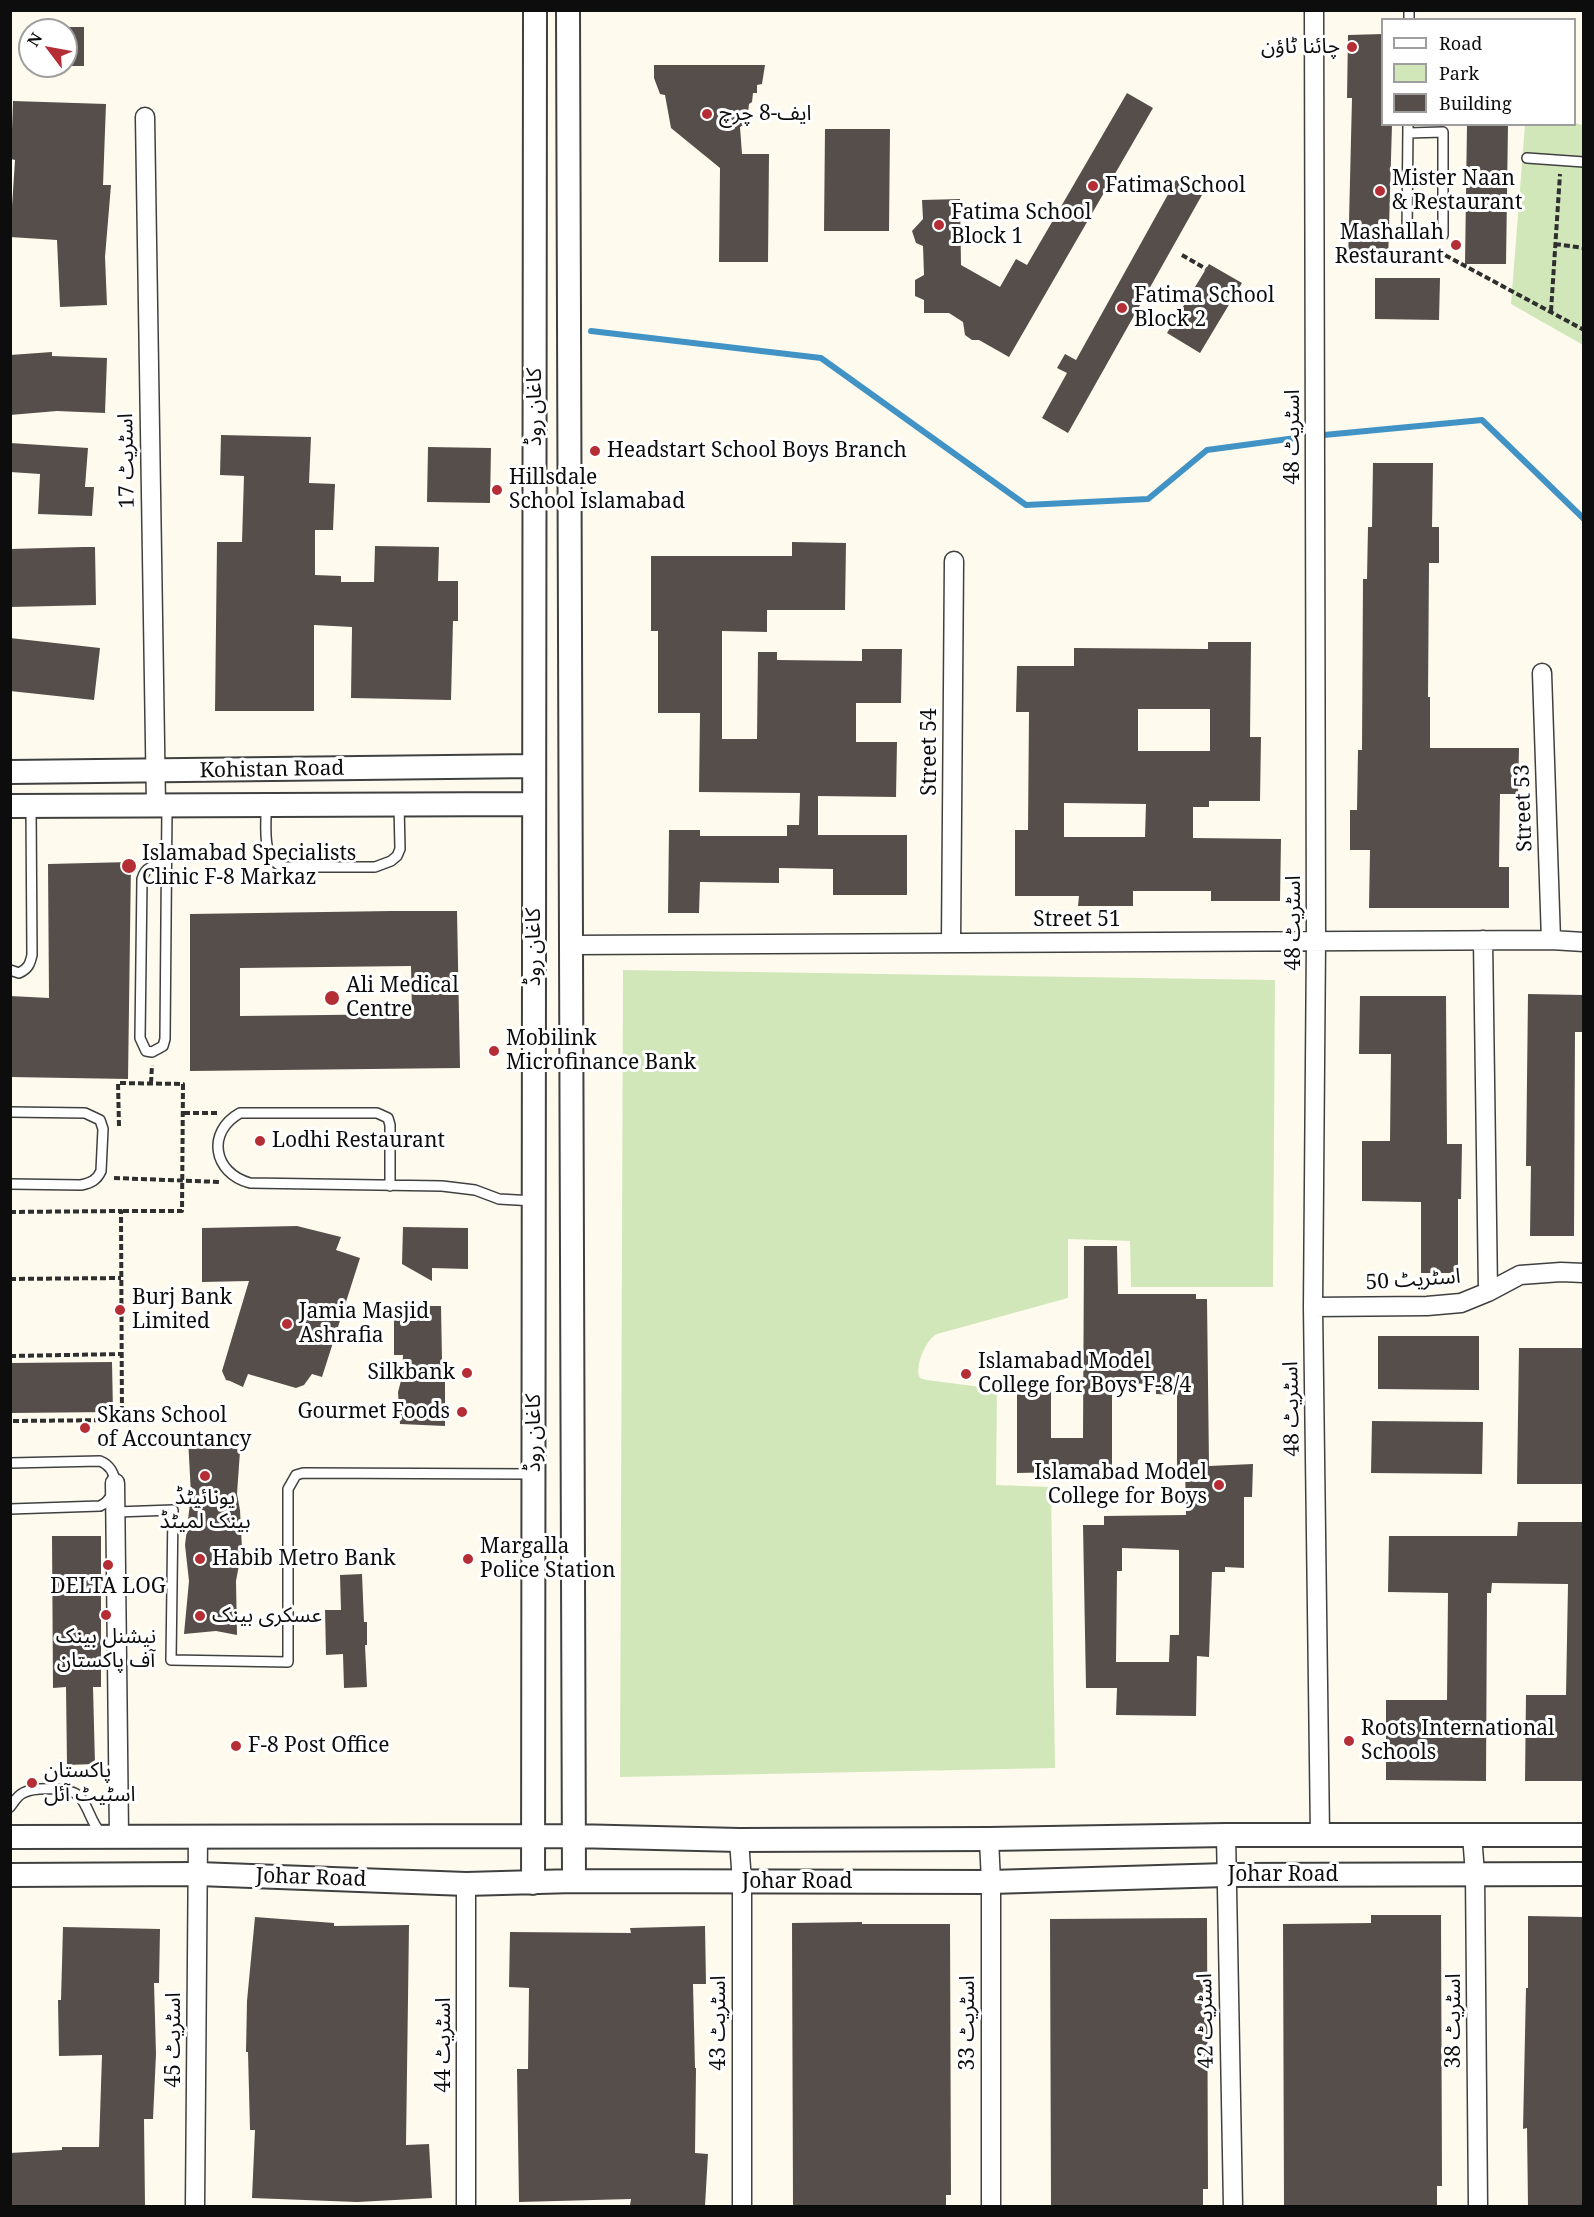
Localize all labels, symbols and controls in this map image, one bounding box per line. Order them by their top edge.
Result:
north arrow [18,18,78,78]
legend [1381,18,1576,126]
text: N [22,28,47,51]
text: Road [1439,31,1482,55]
place label: چائنا ٹاؤن [1261,34,1340,60]
marker: چائنا ٹاؤن [1345,40,1359,54]
text: Park [1439,61,1479,85]
text: Building [1439,91,1512,115]
place label: ایف-8 چرچ [719,101,812,127]
marker: ایف-8 چرچ [700,107,714,121]
place label: Mister Naan & Restaurant [1392,166,1522,216]
place label: Fatima School [1105,173,1245,199]
marker: Fatima School [1086,179,1100,193]
marker: Mister Naan & Restaurant [1373,184,1387,198]
place label: Fatima School Block 1 [951,200,1091,250]
marker: Fatima School Block 1 [932,218,946,232]
place label: Mashallah Restaurant [1335,220,1444,270]
marker: Mashallah Restaurant [1449,238,1463,252]
place label: Fatima School Block 2 [1134,283,1274,333]
marker: Fatima School Block 2 [1115,301,1129,315]
street label: کاغان روڈ [522,368,548,446]
street label: اسٹریٹ 48 [1280,389,1306,485]
street label: اسٹریٹ 17 [114,413,140,509]
place label: Headstart School Boys Branch [607,438,907,464]
marker: Headstart School Boys Branch [588,444,602,458]
place label: Hillsdale School Islamabad [509,465,685,515]
marker: Hillsdale School Islamabad [490,483,504,497]
street label: Street 54 [917,708,943,796]
street label: Kohistan Road [199,756,345,784]
street label: Street 53 [1510,764,1538,852]
place label: Islamabad Specialists Clinic F-8 Markaz [142,841,356,891]
marker: Islamabad Specialists Clinic F-8 Markaz [120,857,138,875]
street label: اسٹریٹ 48 [1281,875,1307,971]
street label: Street 51 [1033,907,1121,933]
street label: کاغان روڈ [521,908,547,986]
place label: Ali Medical Centre [346,973,459,1023]
marker: Ali Medical Centre [323,989,341,1007]
place label: Mobilink Microfinance Bank [506,1026,696,1076]
marker: Mobilink Microfinance Bank [487,1044,501,1058]
place label: Lodhi Restaurant [272,1128,445,1154]
marker: Lodhi Restaurant [253,1134,267,1148]
street label: اسٹریٹ 50 [1365,1264,1461,1296]
place label: Burj Bank Limited [132,1285,232,1335]
place label: Jamia Masjid Ashrafia [299,1299,429,1349]
marker: Burj Bank Limited [113,1303,127,1317]
marker: Jamia Masjid Ashrafia [280,1317,294,1331]
place label: Islamabad Model College for Boys F-8/4 [978,1349,1191,1399]
place label: Silkbank [368,1360,455,1386]
street label: اسٹریٹ 48 [1279,1361,1305,1457]
marker: Silkbank [460,1366,474,1380]
marker: Islamabad Model College for Boys F-8/4 [959,1367,973,1381]
street label: کاغان روڈ [521,1394,547,1472]
place label: Gourmet Foods [298,1399,450,1425]
place label: Skans School of Accountancy [97,1403,251,1453]
marker: Gourmet Foods [455,1405,469,1419]
marker: Skans School of Accountancy [78,1421,92,1435]
place label: Islamabad Model College for Boys [1034,1460,1207,1510]
marker: یونائیٹڈ بینک لمیٹڈ [198,1469,212,1483]
marker: Islamabad Model College for Boys [1212,1478,1226,1492]
place label: یونائیٹڈ بینک لمیٹڈ [159,1485,251,1535]
place label: Margalla Police Station [480,1534,615,1584]
place label: Habib Metro Bank [212,1546,396,1572]
marker: Habib Metro Bank [193,1552,207,1566]
marker: Margalla Police Station [461,1552,475,1566]
marker: DELTA LOG [101,1558,115,1572]
place label: DELTA LOG [50,1574,166,1600]
place label: عسکری بینک [212,1603,322,1629]
marker: نیشنل بینک آف پاکستان [99,1608,113,1622]
marker: عسکری بینک [193,1609,207,1623]
place label: نیشنل بینک آف پاکستان [56,1624,156,1674]
place label: Roots International Schools [1361,1716,1555,1766]
place label: F-8 Post Office [248,1733,389,1759]
marker: Roots International Schools [1342,1734,1356,1748]
marker: F-8 Post Office [229,1739,243,1753]
place label: پاکستان اسٹیٹ آئل [44,1758,135,1808]
marker: پاکستان اسٹیٹ آئل [25,1776,39,1790]
street label: Johar Road [1228,1862,1338,1888]
street label: Johar Road [255,1863,367,1893]
street label: Johar Road [742,1869,852,1895]
street label: اسٹریٹ 42 [1193,1973,1219,2069]
street label: اسٹریٹ 38 [1441,1973,1467,2069]
street label: اسٹریٹ 43 [706,1975,732,2071]
street label: اسٹریٹ 33 [955,1975,981,2071]
street label: اسٹریٹ 45 [161,1992,187,2088]
street label: اسٹریٹ 44 [431,1997,457,2093]

